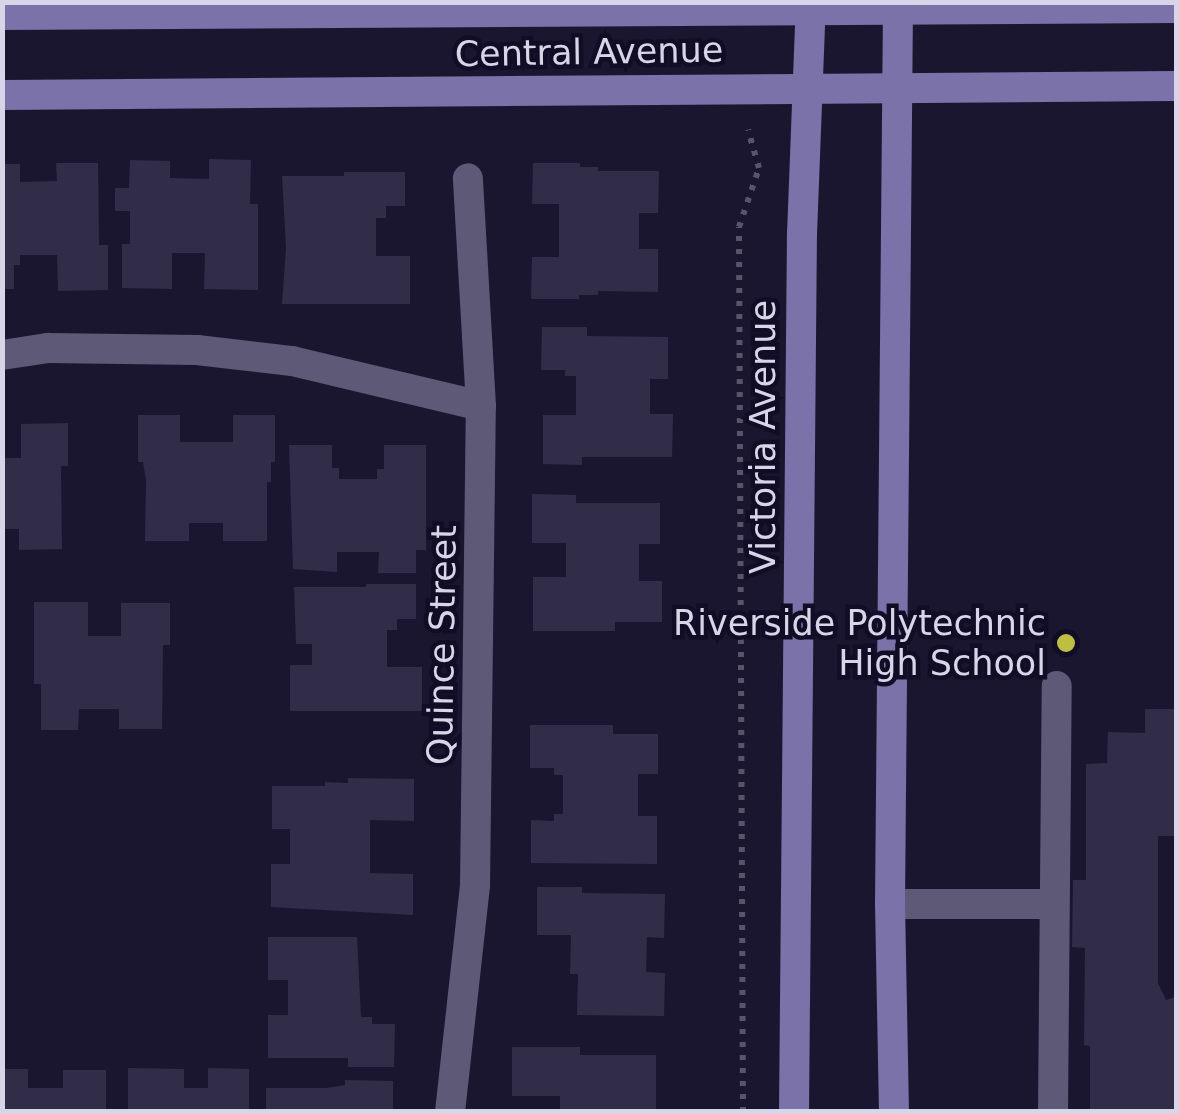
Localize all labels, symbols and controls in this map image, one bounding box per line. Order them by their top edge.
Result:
street label: Central Avenue [454,29,724,75]
street label: Victoria Avenue [742,300,784,574]
street label: Quince Street [419,525,465,765]
place label: Riverside Polytechnic High School [673,602,1046,684]
marker: Riverside Polytechnic High School [1055,632,1077,654]

